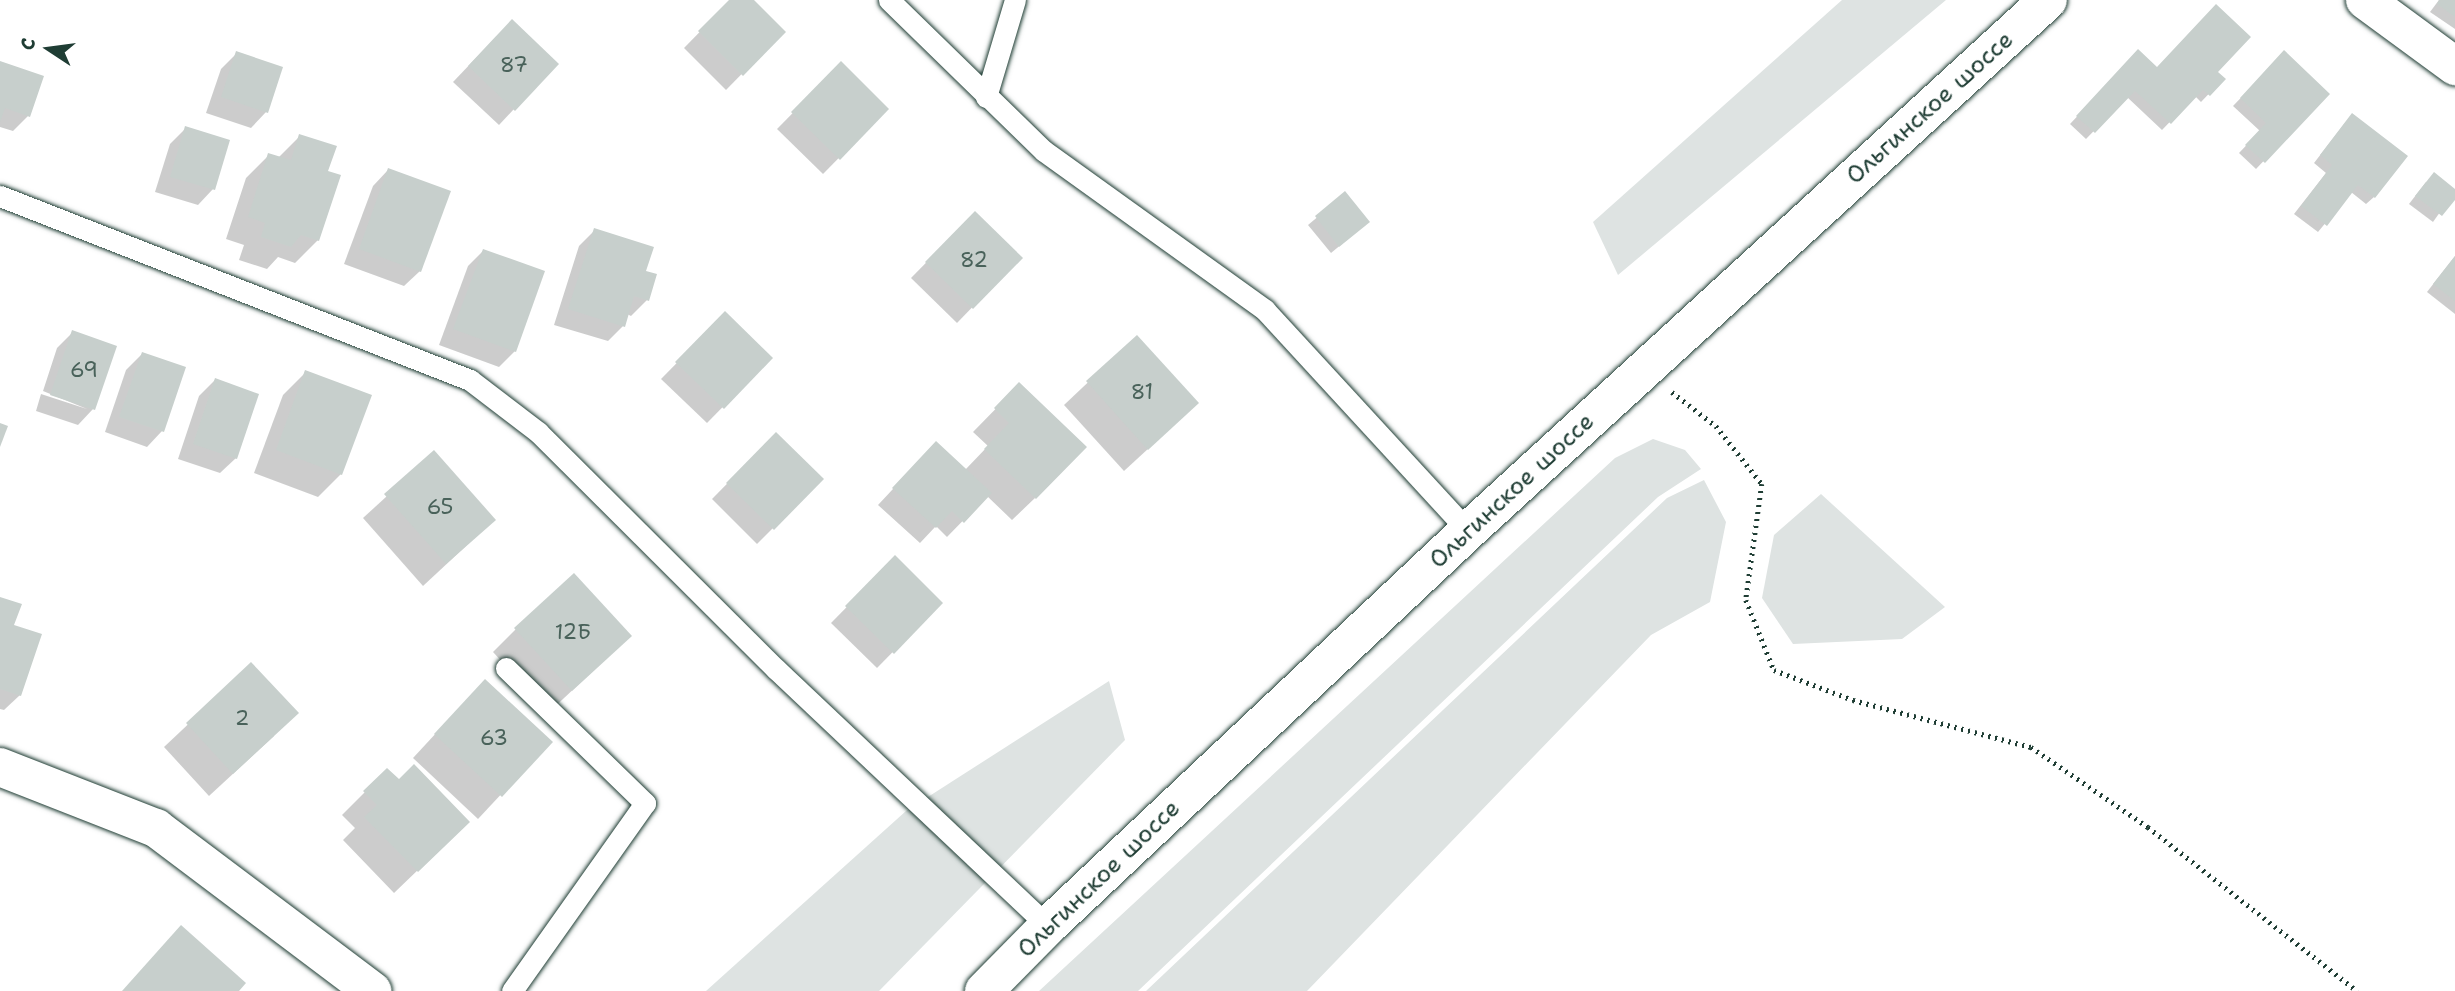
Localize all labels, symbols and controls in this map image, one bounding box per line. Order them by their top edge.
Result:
north arrow [14,14,84,84]
street label: Ольгинское шоссе [1841,26,2019,190]
text: С [15,36,42,53]
house number: 87 [500,52,528,78]
house number: 82 [960,247,988,273]
house number: 69 [70,357,98,383]
house number: 81 [1131,379,1153,405]
street label: Ольгинское шоссе [1424,407,1600,575]
house number: 65 [427,494,453,520]
house number: 12Б [555,619,591,645]
house number: 2 [235,705,249,731]
house number: 63 [480,725,508,751]
street label: Ольгинское шоссе [1012,794,1186,964]

